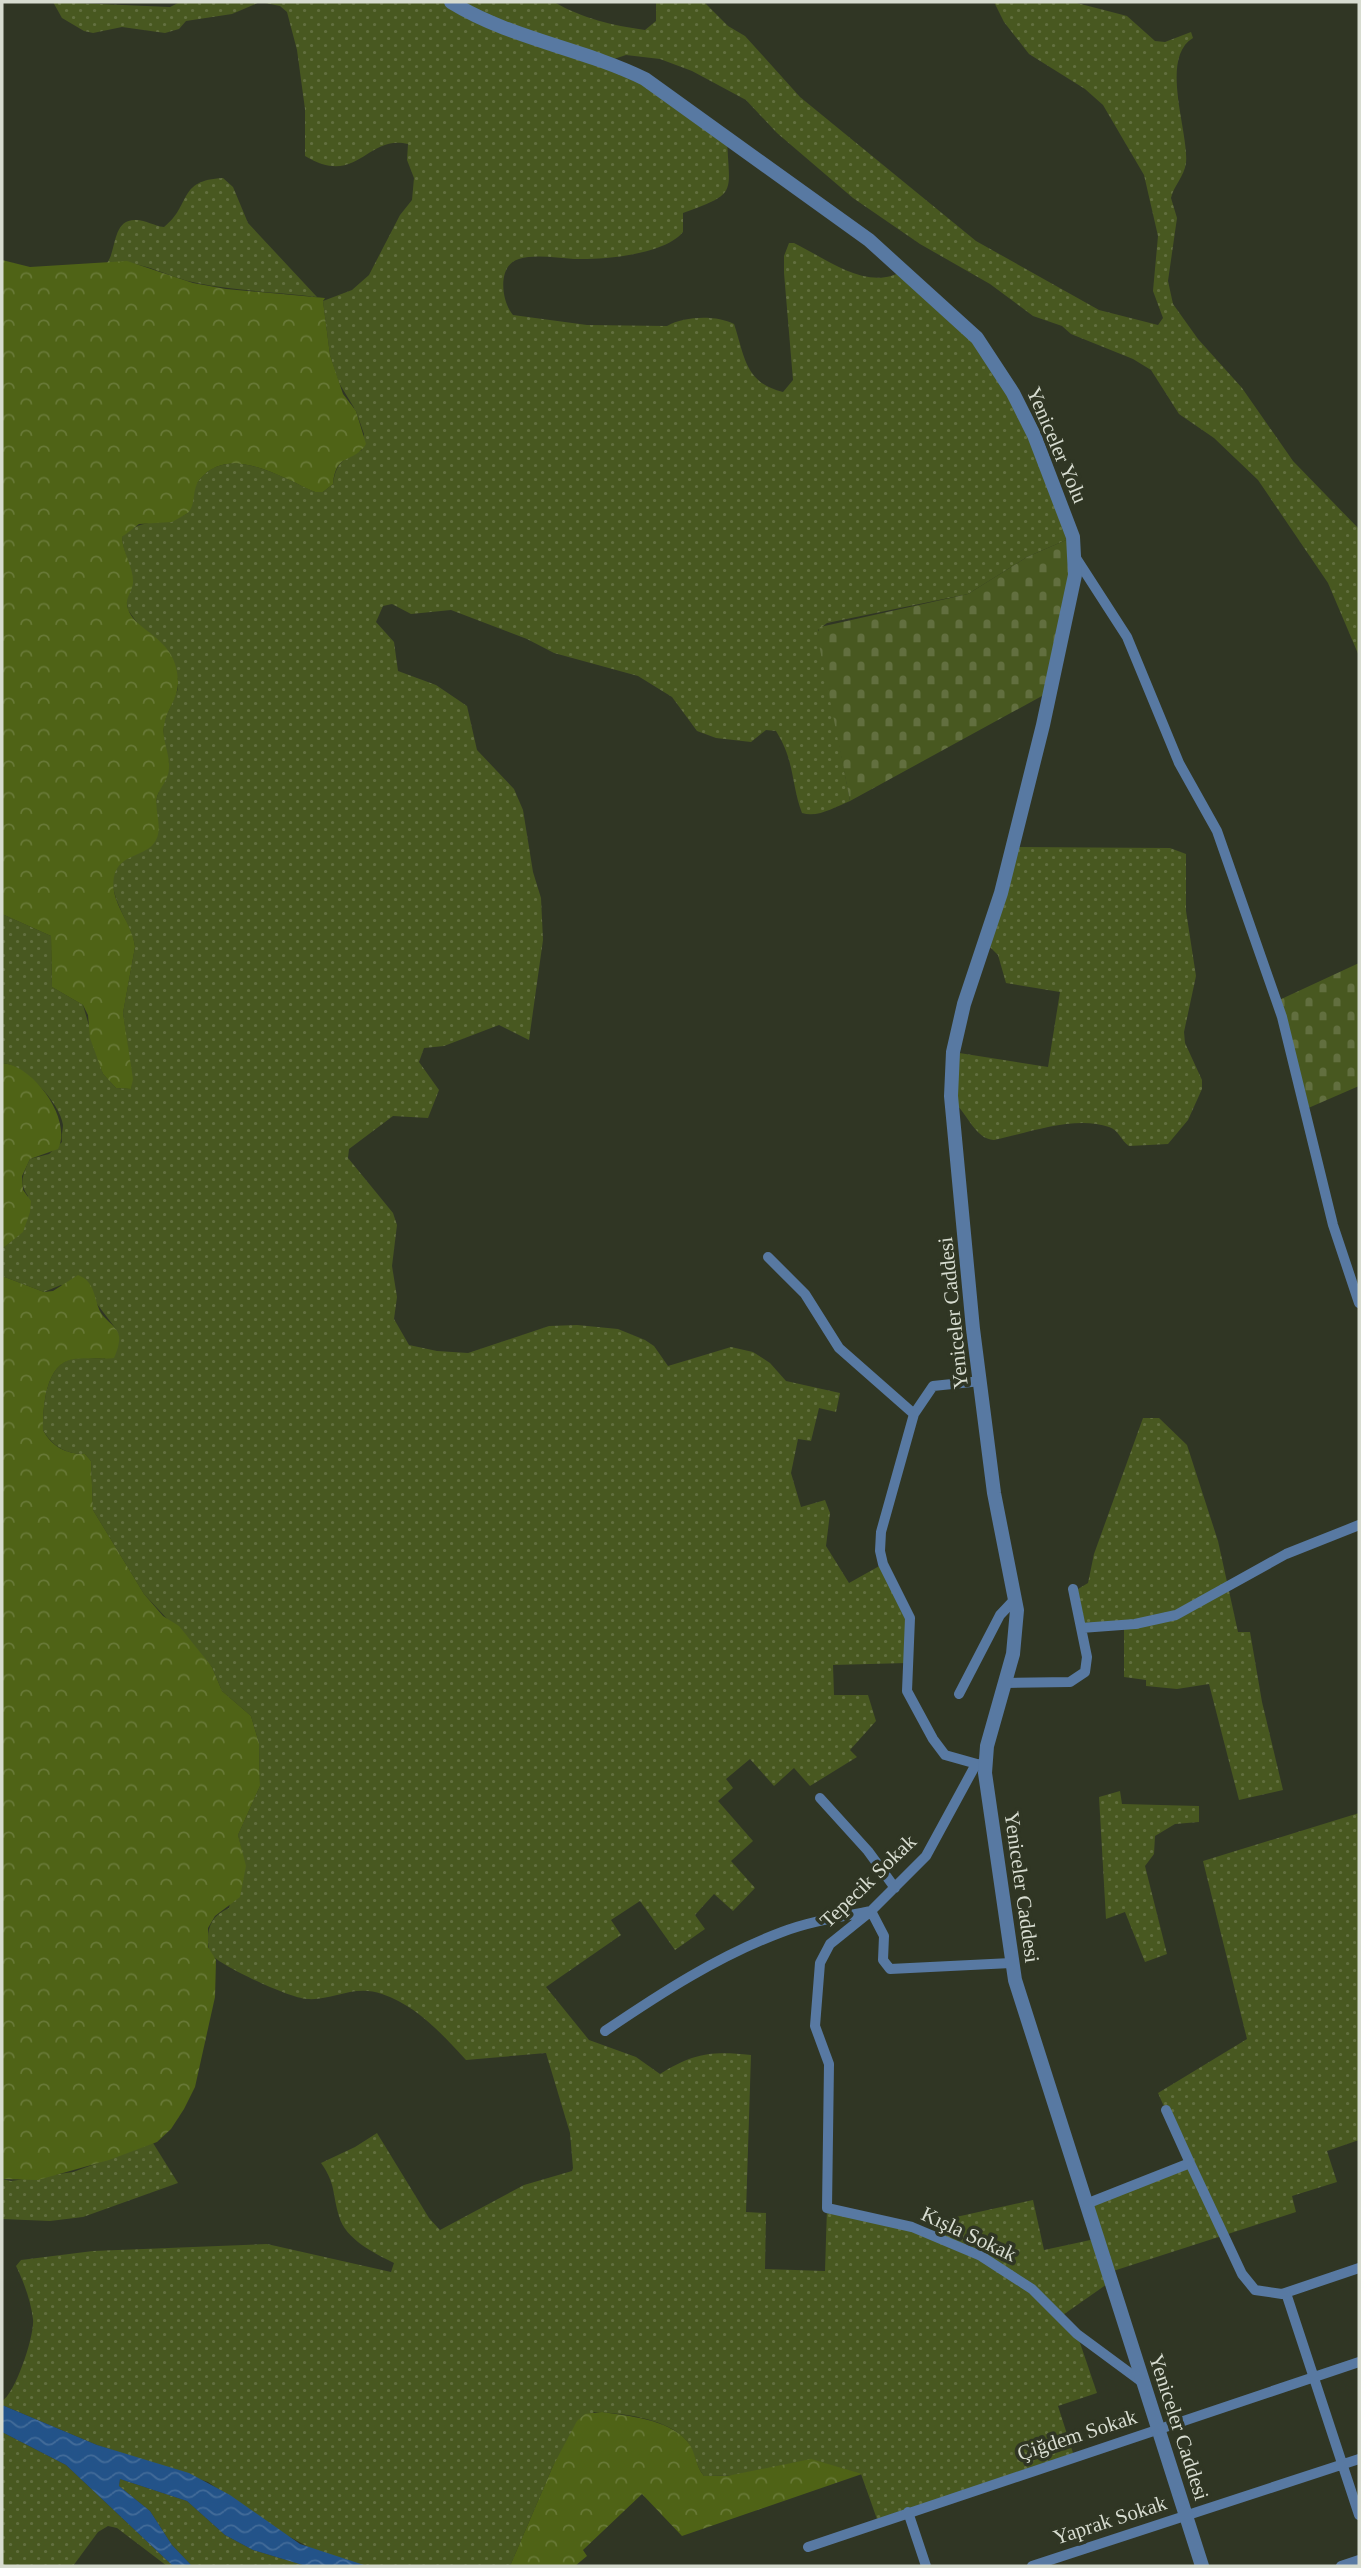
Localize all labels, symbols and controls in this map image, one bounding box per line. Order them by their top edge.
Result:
street label: Yeniceler Yolu [1022,383,1092,507]
street label: Yeniceler Caddesi [933,1236,973,1390]
street label: Yeniceler Caddesi [1000,1810,1045,1964]
street label: Tepecik Sokak [815,1829,921,1933]
street label: Kışla Sokak [918,2202,1021,2267]
street label: Yeniceler Caddesi [1144,2351,1214,2503]
street label: Çiğdem Sokak [1014,2404,1140,2466]
street label: Yaprak Sokak [1050,2490,1170,2550]

